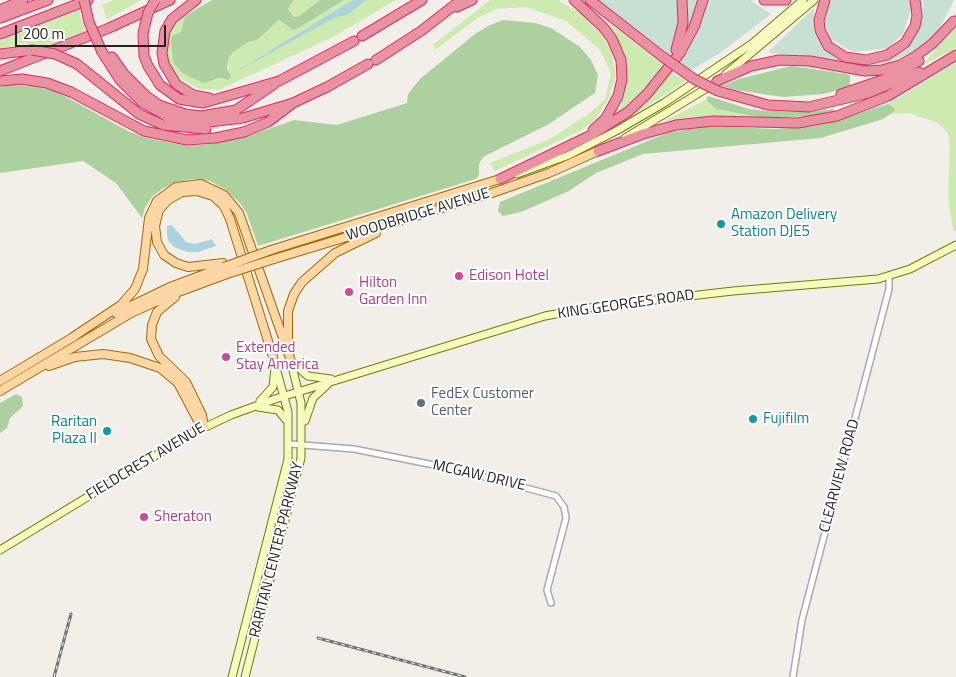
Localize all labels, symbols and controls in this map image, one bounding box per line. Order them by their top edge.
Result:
scale bar [18,15,169,47]
text: 200 m [23,22,64,45]
street label: WOODBRIDGE AVENUE [344,185,492,245]
place label: Amazon Delivery Station DJE5 [731,206,837,241]
marker: Amazon Delivery Station DJE5 [715,218,727,230]
place label: Edison Hotel [469,267,549,285]
marker: Edison Hotel [453,270,465,282]
place label: Hilton Garden Inn [359,274,427,309]
marker: Hilton Garden Inn [343,286,355,298]
street label: KING GEORGES ROAD [556,286,696,324]
place label: Extended Stay America [236,339,319,374]
marker: Extended Stay America [220,351,232,363]
place label: FedEx Customer Center [431,385,534,420]
marker: FedEx Customer Center [415,397,427,409]
place label: Fujifilm [763,410,809,428]
place label: Raritan Plaza II [51,413,97,448]
marker: Fujifilm [747,413,759,425]
street label: CLEARVIEW ROAD [816,417,864,535]
street label: FIELDCREST AVENUE [83,419,209,505]
marker: Raritan Plaza II [101,425,113,437]
street label: MCGAW DRIVE [431,457,527,495]
street label: RARITAN CENTER PARKWAY [246,460,308,640]
place label: Sheraton [154,508,212,526]
marker: Sheraton [138,511,150,523]

